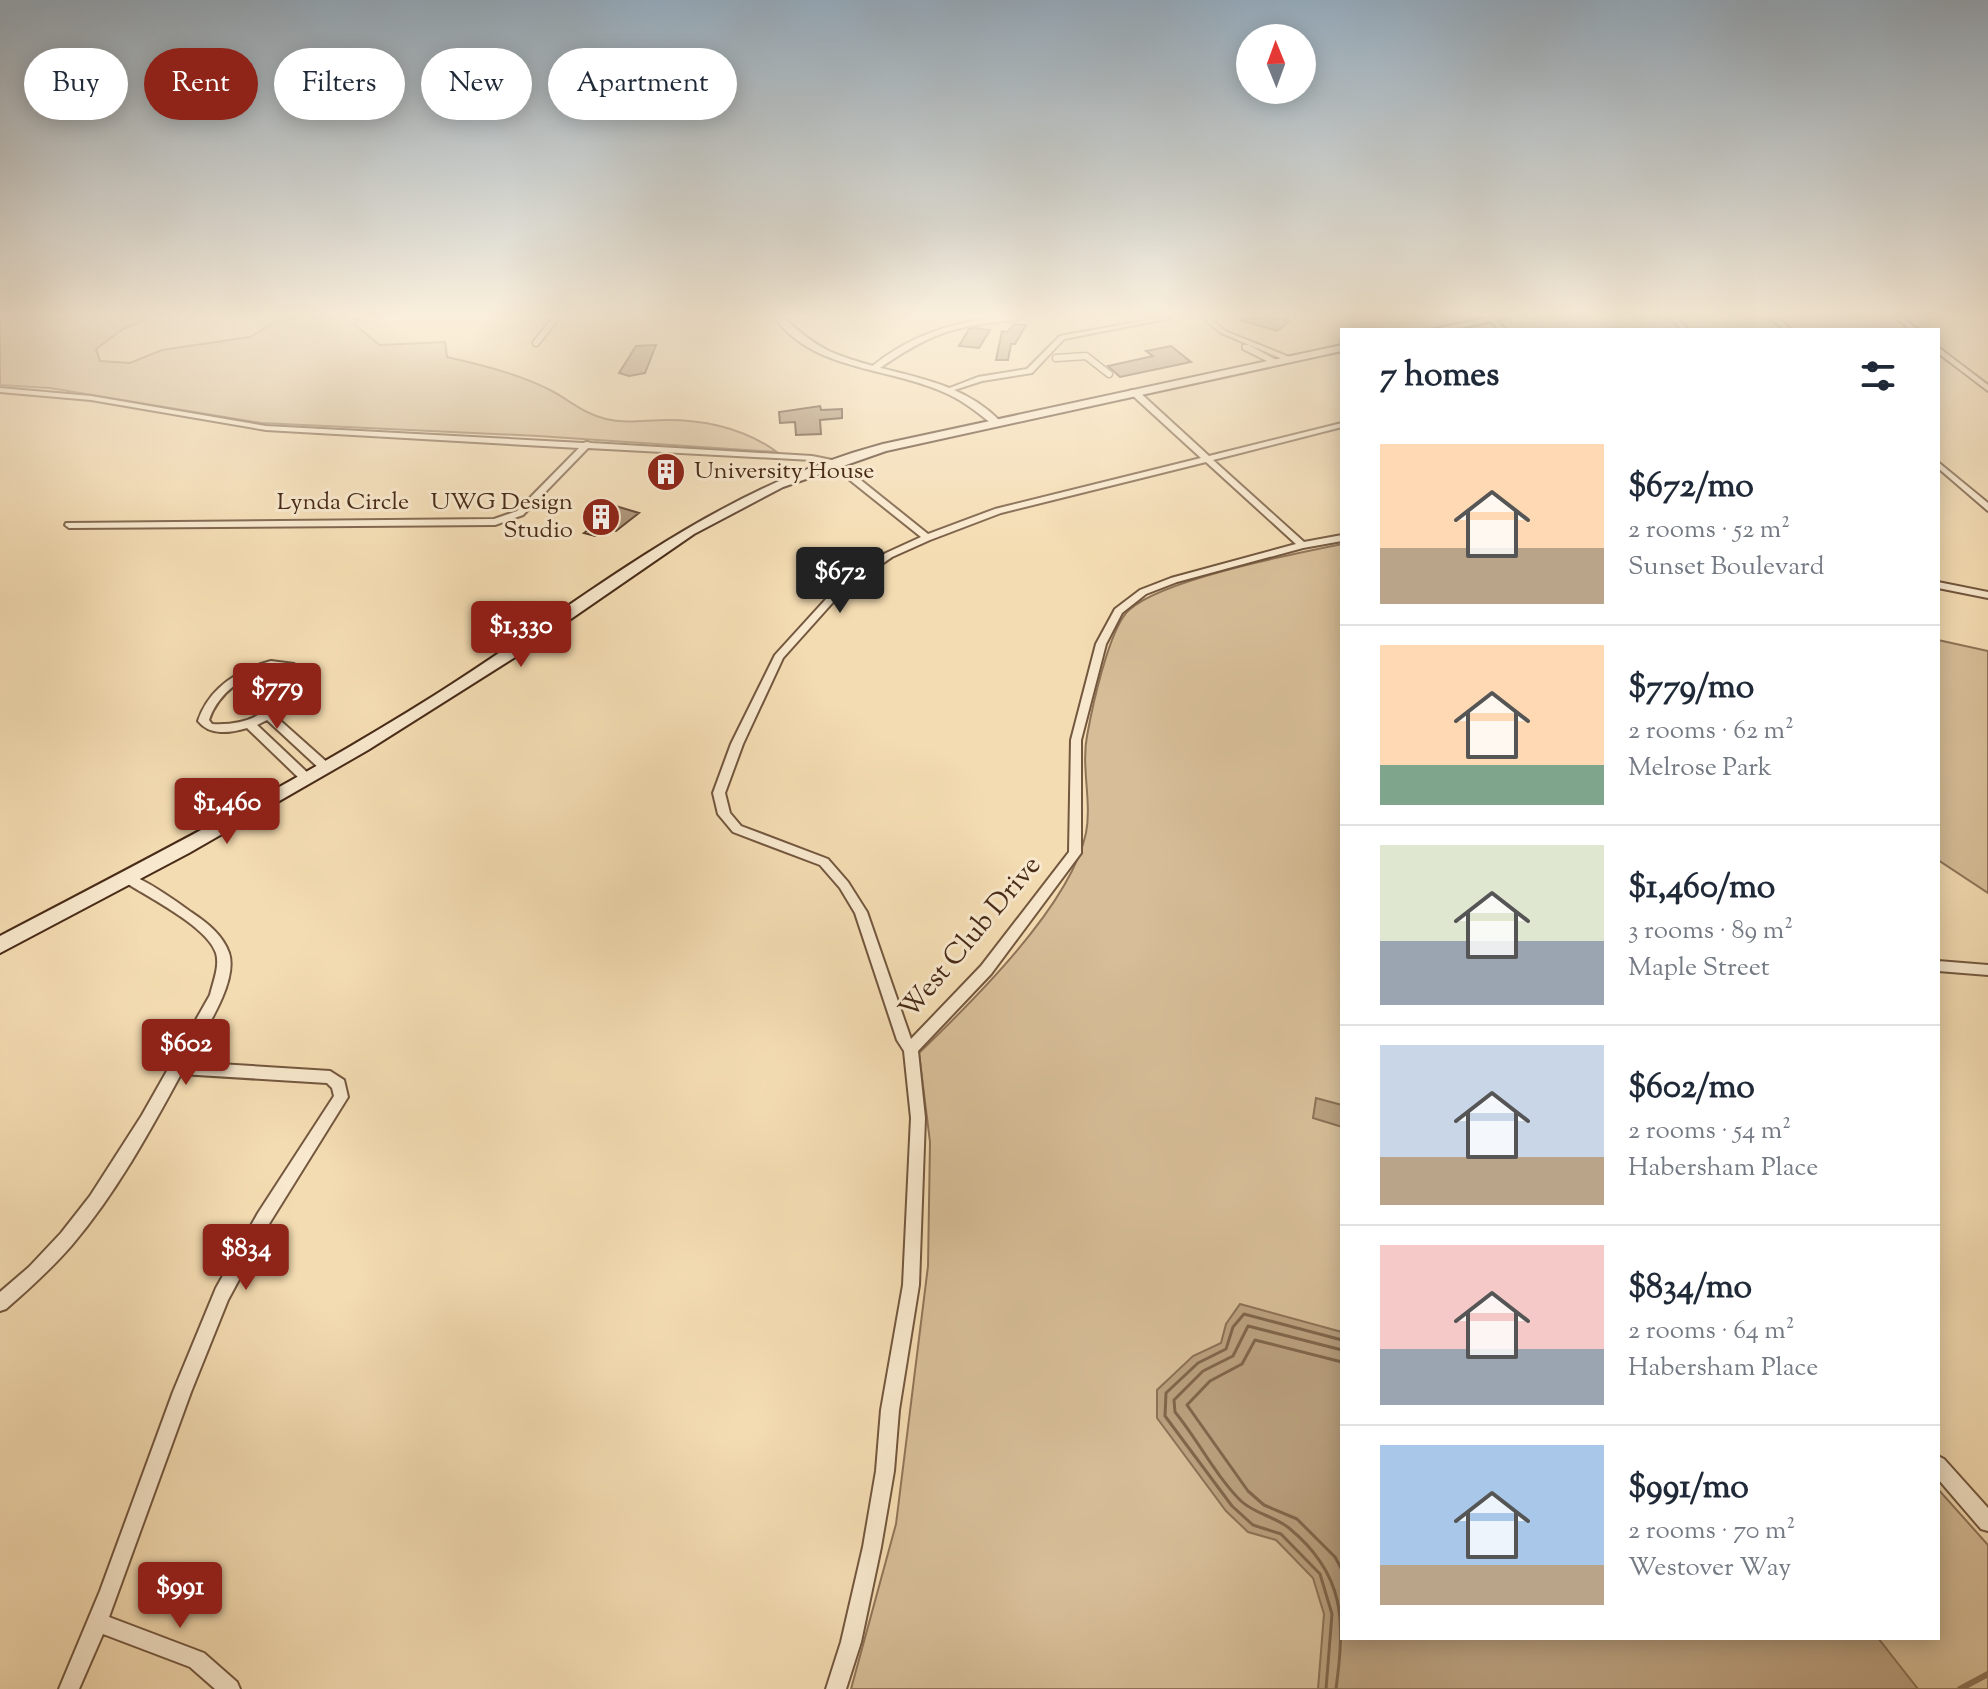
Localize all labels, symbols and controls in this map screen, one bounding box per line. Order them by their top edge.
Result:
north arrow [1236,24,1316,104]
map controls [1236,24,1316,104]
chip: Buy [24,48,128,120]
chip: Rent [144,48,258,120]
chip: Filters [274,48,405,120]
chip: New [421,48,532,120]
chip: Apartment [548,48,737,120]
text: 7 homes [1380,352,1499,401]
icon: filters [1856,354,1900,398]
building icon: University House [645,451,687,493]
place label: University House [694,455,874,489]
text: $672/mo [1628,463,1754,512]
icon: home [1444,476,1540,572]
street label: Lynda Circle [277,486,409,520]
place label: UWG Design Studio [430,486,573,548]
building icon: UWG Design Studio [580,496,622,538]
text: 2 rooms · 52 m² [1628,512,1790,549]
pin: $672 [793,547,887,615]
text: Sunset Boulevard [1628,549,1824,586]
text: $672 [814,554,866,591]
pin: $1,330 [456,601,586,669]
text: $1,330 [489,608,553,645]
pin: $779 [230,663,324,731]
text: $779/mo [1628,664,1754,713]
text: $779 [251,670,303,707]
icon: home [1444,677,1540,773]
text: 2 rooms · 62 m² [1628,713,1794,750]
text: Melrose Park [1628,750,1772,787]
pin: $1,460 [162,778,292,846]
text: $1,460 [193,785,261,822]
street label: West Club Drive [891,848,1051,1028]
text: $1,460/mo [1628,864,1775,913]
icon: home [1444,877,1540,973]
text: 3 rooms · 89 m² [1628,913,1793,950]
text: Maple Street [1628,950,1770,987]
pin: $602 [139,1019,233,1087]
text: $602 [160,1026,212,1063]
text: $602/mo [1628,1064,1755,1113]
icon: home [1444,1077,1540,1173]
text: 2 rooms · 54 m² [1628,1113,1791,1150]
text: Habersham Place [1628,1150,1818,1187]
pin: $834 [199,1224,293,1292]
text: $834 [221,1231,271,1268]
text: $834/mo [1628,1264,1752,1313]
icon: home [1444,1277,1540,1373]
text: 2 rooms · 64 m² [1628,1313,1795,1350]
text: Habersham Place [1628,1350,1818,1387]
text: $991/mo [1628,1464,1749,1513]
icon: home [1444,1477,1540,1573]
text: 2 rooms · 70 m² [1628,1513,1795,1550]
text: Westover Way [1628,1550,1791,1587]
pin: $991 [133,1562,227,1630]
text: $991 [156,1569,204,1606]

